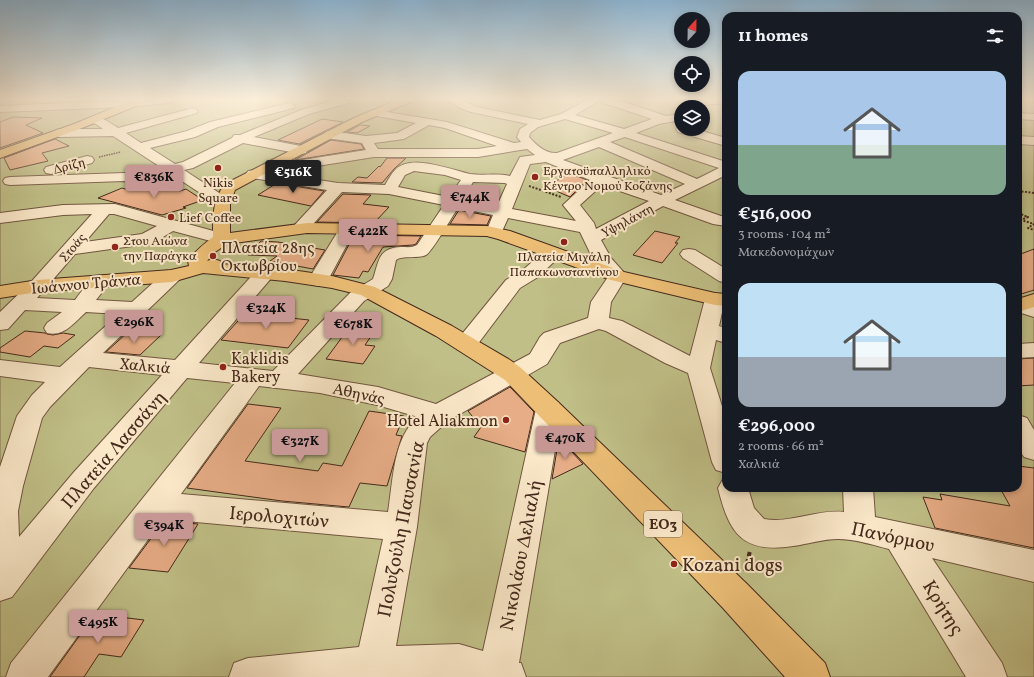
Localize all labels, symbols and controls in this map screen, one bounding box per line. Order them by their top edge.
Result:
north arrow [674,12,710,48]
map controls [674,12,710,136]
text: 11 homes [738,25,808,48]
icon: filters [984,25,1006,47]
button: locate [674,56,710,92]
icon: home [836,97,908,169]
button: layers [674,100,710,136]
street label: Δρίζη [51,154,88,180]
pin: €516K [265,160,321,194]
marker: Nikis Square [213,163,223,173]
place label: Εργατοϋπαλληλικό Κέντρο Νομού Κοζάνης [543,163,673,196]
text: €516K [274,164,312,182]
pin: €836K [126,165,182,199]
text: €836K [134,169,174,187]
marker: Εργατοϋπαλληλικό Κέντρο Νομού Κοζάνης [530,172,540,182]
place label: Nikis Square [198,175,238,208]
pin: €744K [442,185,498,219]
text: €744K [450,189,490,207]
street label: Υψηλάντη [599,200,657,243]
text: €516,000 [738,203,812,226]
place label: Lief Coffee [179,210,241,228]
marker: Lief Coffee [166,212,176,222]
pin: €422K [340,219,396,253]
text: €422K [348,223,388,241]
text: 3 rooms · 104 m² [738,226,831,244]
street label: Στοάς [56,230,91,267]
place label: Στου Αιώνα την Παράγκα [123,233,197,266]
marker: Πλατεία Μιχάλη Παπακωνσταντίνου [559,237,569,247]
place label: Πλατεία 28ης Οκτωβρίου [221,238,315,278]
marker: Στου Αιώνα την Παράγκα [110,242,120,252]
text: Μακεδονομάχων [738,244,834,262]
place label: Πλατεία Μιχάλη Παπακωνσταντίνου [509,249,619,282]
marker: Πλατεία 28ης Οκτωβρίου [208,251,218,261]
street label: Ιωάννου Τράντα [30,269,142,301]
pin: €324K [238,296,294,330]
text: €324K [246,300,286,318]
icon: home [836,309,908,381]
pin: €296K [106,310,162,344]
pin: €678K [325,312,381,346]
text: €296K [114,314,154,332]
text: €678K [333,316,373,334]
place label: Kaklidis Bakery [231,349,289,389]
street label: Χαλκιά [118,354,172,380]
marker: Kaklidis Bakery [218,362,228,372]
street label: Αθηνάς [330,379,387,411]
street label: Πλατεία Λασσάνη [56,386,173,515]
place label: Hotel Aliakmon [387,411,498,433]
marker: Hotel Aliakmon [501,415,511,425]
text: €296,000 [738,415,815,438]
pin: €470K [537,426,593,460]
pin: €327K [272,429,328,463]
text: €470K [545,430,585,448]
text: €327K [281,433,319,451]
street label: Πολυζούλη Παυσανία [372,438,432,620]
text: 2 rooms · 66 m² [738,438,824,456]
text: Χαλκιά [738,456,780,474]
street label: Νικολάου Δελιαλή [495,478,549,633]
street label: Ιερολοχιτών [228,501,330,535]
road number: ΕΟ3 [644,511,682,537]
pin: €394K [136,513,192,547]
street label: Πανόρμου [848,516,937,559]
text: €394K [144,517,184,535]
place label: Kozani dogs [682,553,783,579]
marker: Kozani dogs [669,559,679,569]
street label: Κρήτης [915,576,969,640]
pin: €495K [70,610,126,644]
text: €495K [78,614,118,632]

